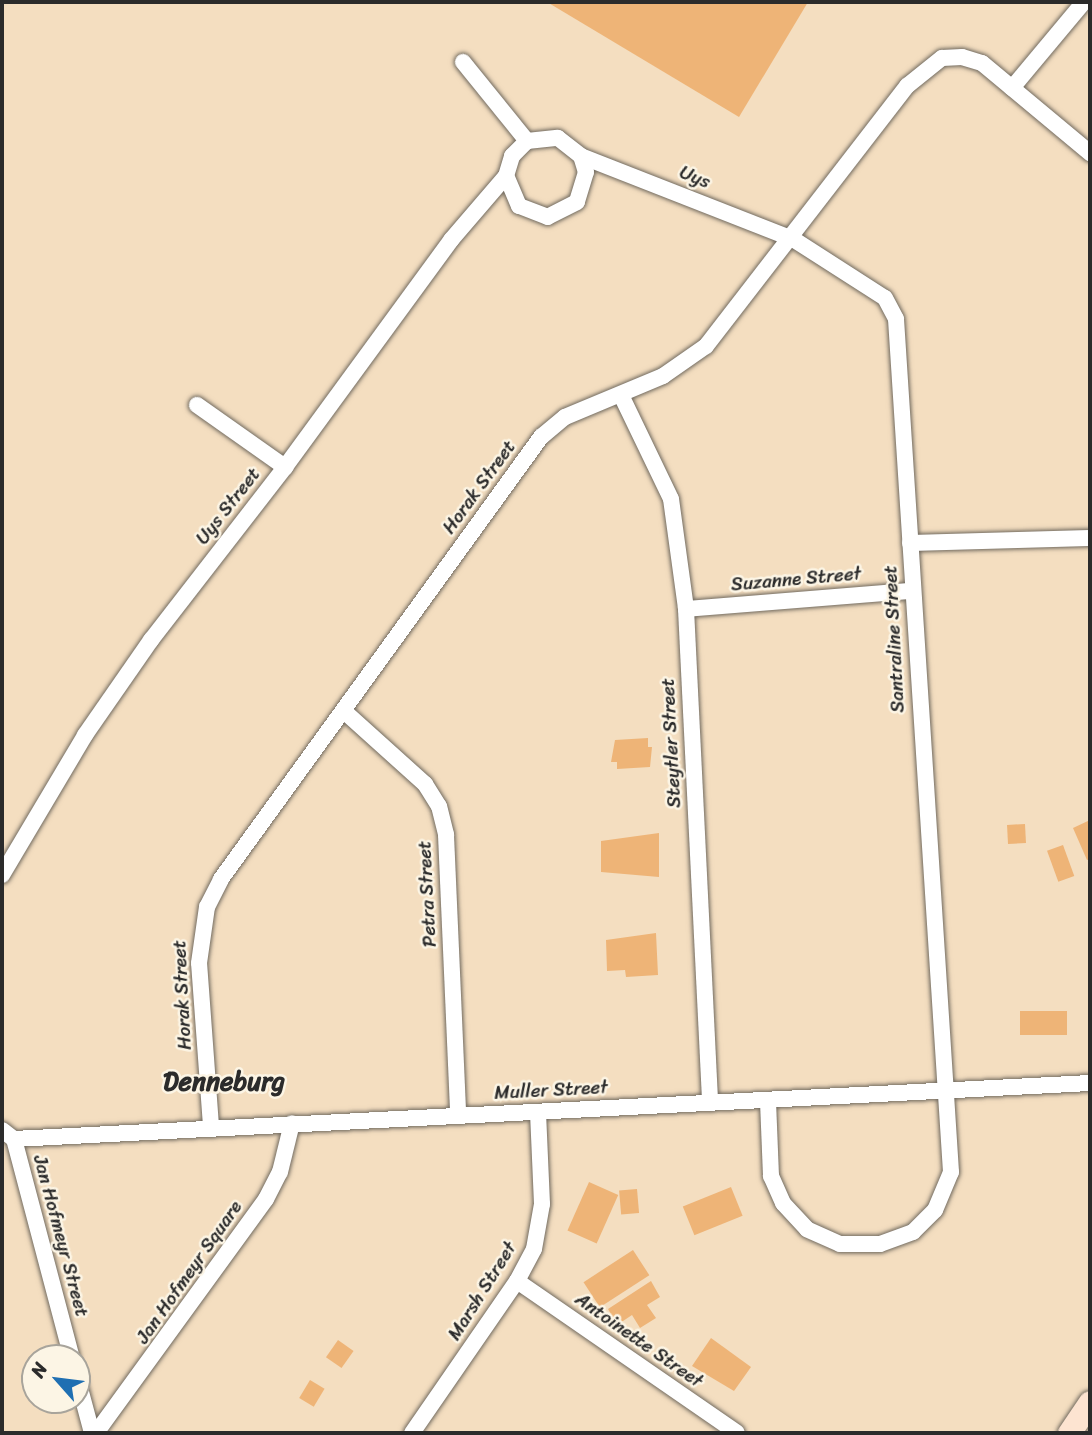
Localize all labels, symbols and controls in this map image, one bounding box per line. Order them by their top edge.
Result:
street label: Uys [676,161,714,193]
street label: Horak Street [437,436,521,538]
street label: Uys Street [191,463,265,549]
street label: Suzanne Street [730,562,862,596]
street label: Santraline Street [879,564,909,714]
street label: Steytler Street [656,677,686,809]
street label: Petra Street [413,840,441,948]
street label: Horak Street [168,939,196,1051]
district label: Denneburg [163,1066,285,1098]
street label: Muller Street [493,1076,609,1104]
street label: Jan Hofmeyr Street [28,1152,94,1320]
street label: Jan Hofmeyr Square [131,1196,247,1348]
street label: Marsh Street [443,1238,521,1344]
street label: Antoinette Street [571,1287,707,1393]
north arrow [21,1344,91,1414]
text: N [21,1356,56,1383]

